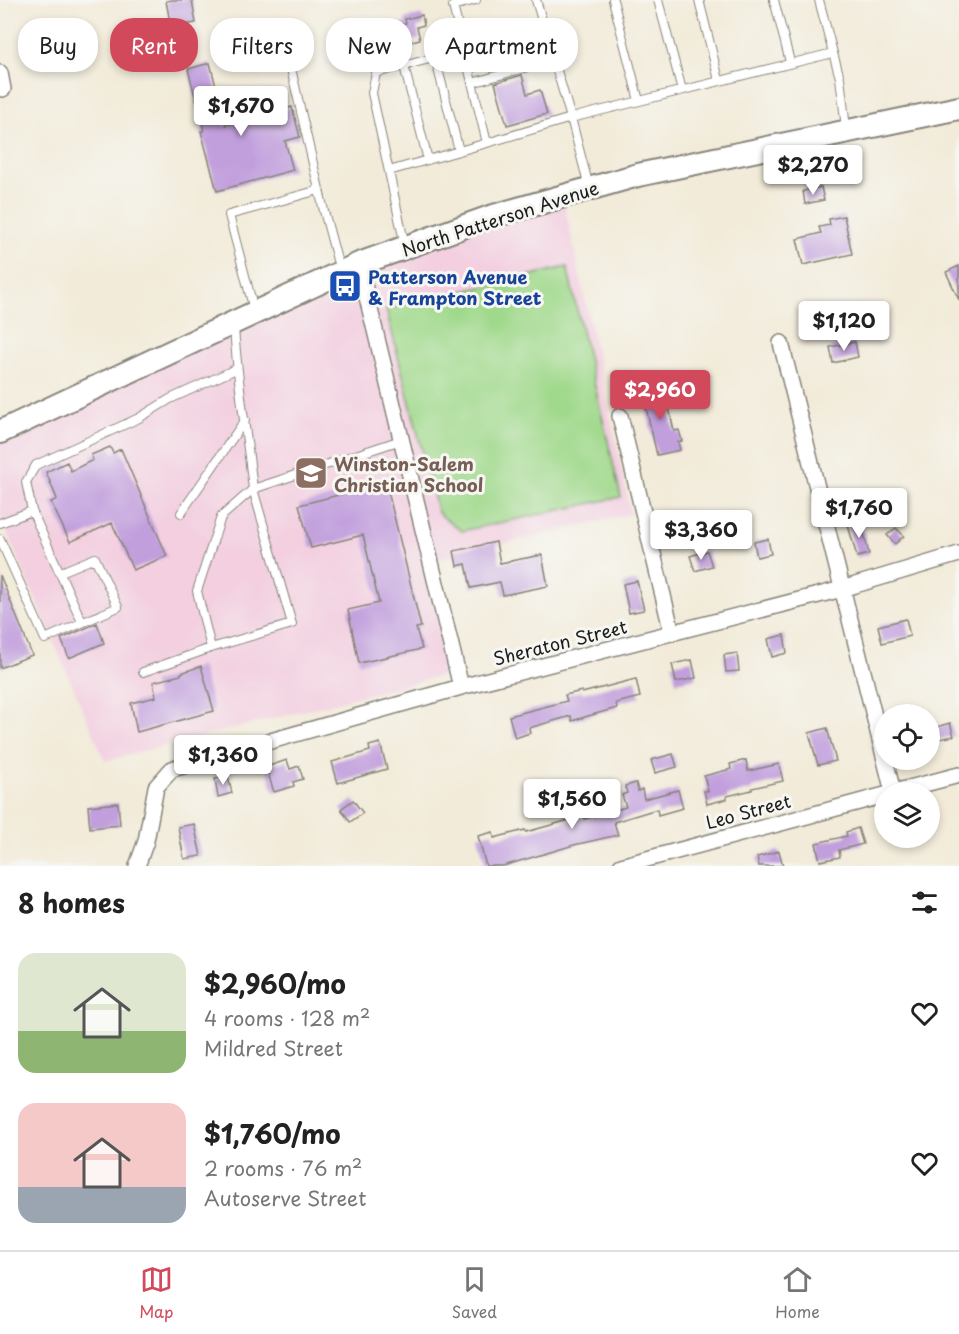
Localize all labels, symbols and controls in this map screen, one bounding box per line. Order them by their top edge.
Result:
chip: Buy [18,18,98,72]
chip: Rent [110,18,198,72]
chip: Filters [210,18,314,72]
chip: New [326,18,412,72]
chip: Apartment [424,18,578,72]
pin: $1,670 [192,86,290,137]
text: $1,670 [208,90,274,120]
pin: $2,270 [764,145,862,196]
text: $2,270 [777,149,849,179]
street label: North Patterson Avenue [398,173,602,263]
place label: Patterson Avenue & Frampton Street [368,263,542,311]
bus stop icon: Patterson Avenue & Frampton Street [327,268,363,304]
pin: $1,120 [795,301,893,352]
text: $1,120 [812,305,876,335]
pin: $2,960 [611,370,709,421]
text: $2,960 [624,374,696,404]
place label: Winston-Salem Christian School [334,450,483,498]
school or university icon: Winston-Salem Christian School [293,455,329,491]
pin: $1,760 [810,488,908,539]
text: $1,760 [825,492,893,522]
pin: $3,360 [652,510,750,561]
text: $3,360 [664,514,738,544]
street label: Sheraton Street [490,612,630,672]
map controls [874,704,940,848]
button: locate [874,704,940,770]
pin: $1,360 [174,735,272,786]
text: $1,360 [188,739,258,769]
pin: $1,560 [523,779,621,830]
button: layers [874,782,940,848]
text: $1,560 [537,783,607,813]
street label: Leo Street [703,787,794,835]
text: 8 homes [18,883,125,922]
icon: filters [908,886,941,919]
text: $2,960/mo [204,964,346,1003]
icon: home [66,977,138,1049]
icon: heart [908,997,941,1030]
text: 4 rooms · 128 m² [204,1003,370,1033]
text: Mildred Street [204,1033,343,1063]
text: $1,760/mo [204,1114,341,1153]
icon: home [66,1127,138,1199]
icon: heart [908,1147,941,1180]
text: 2 rooms · 76 m² [204,1153,362,1183]
text: Autoserve Street [204,1183,366,1213]
tab: Map [139,1263,173,1323]
tab: Saved [452,1263,497,1323]
tab: Home [775,1263,820,1323]

